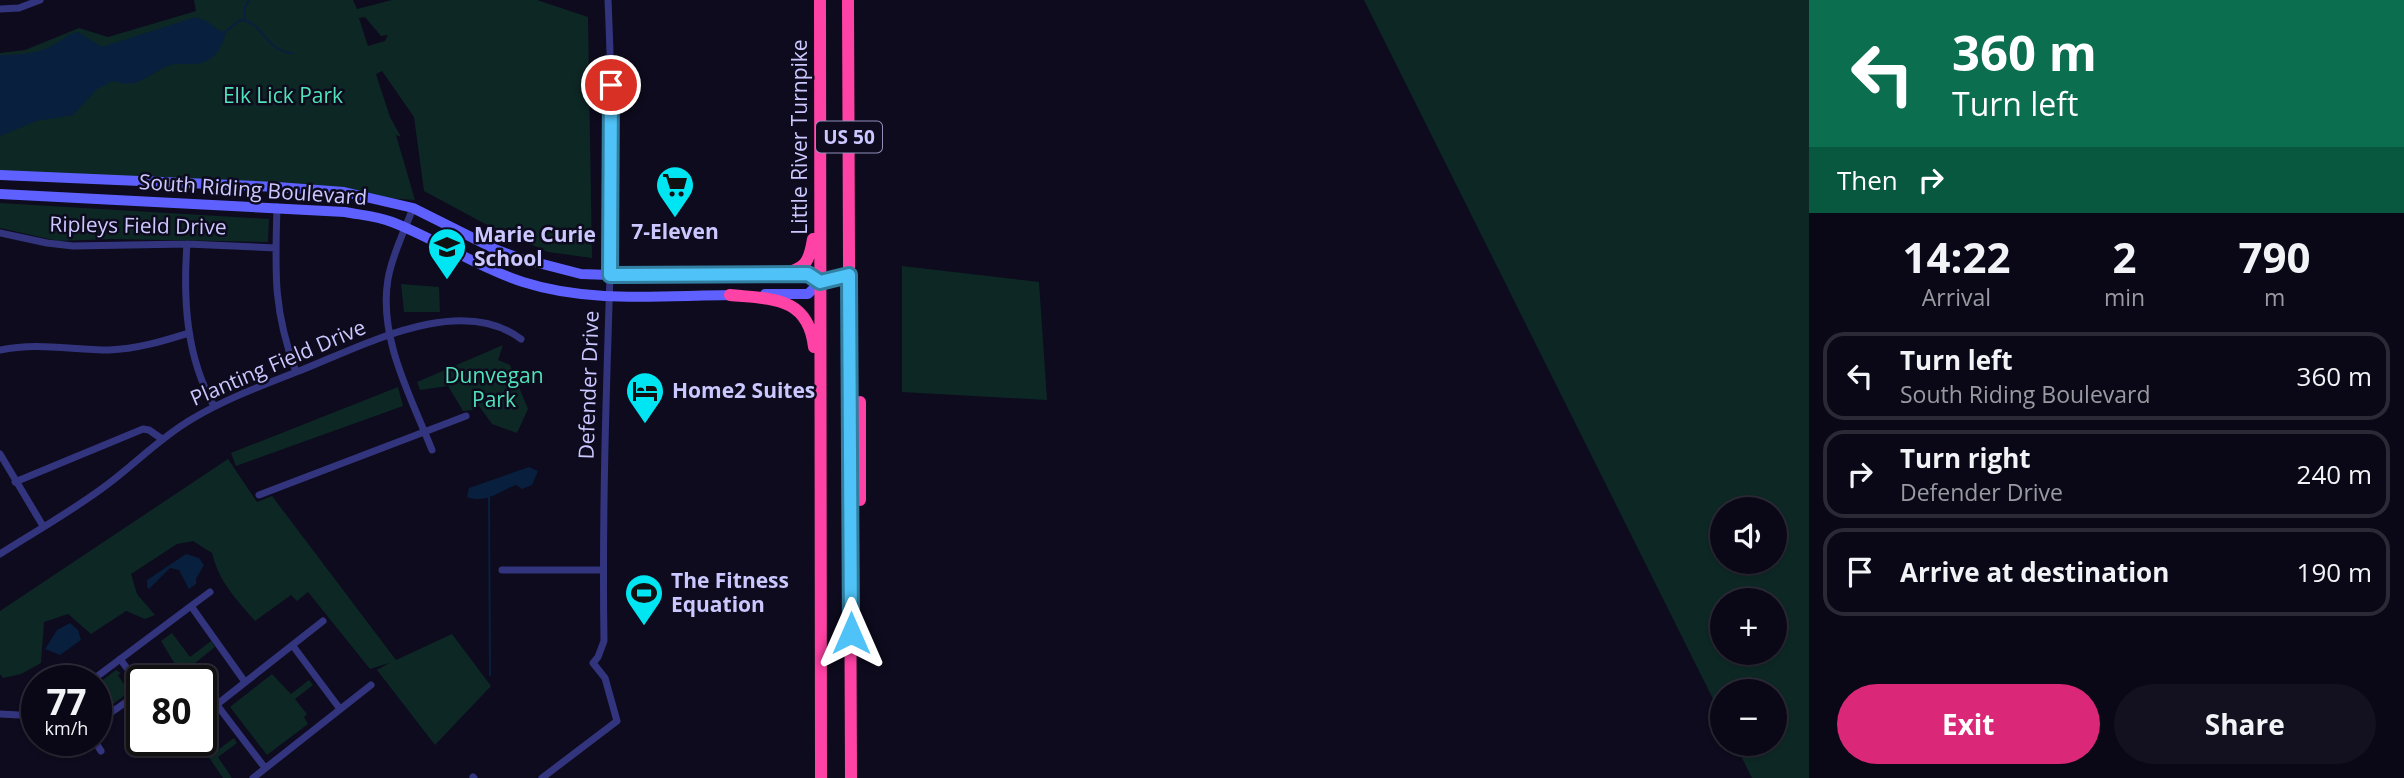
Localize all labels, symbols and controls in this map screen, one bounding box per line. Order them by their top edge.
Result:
text: 360 m [1952,19,2097,85]
icon: left [1837,28,1928,119]
street label: Little River Turnpike [785,39,813,235]
pin [581,55,641,115]
icon: arrive [592,66,630,104]
park label: Elk Lick Park [223,81,343,109]
text: Turn left [1952,82,2078,125]
road number: US 50 [816,122,882,153]
icon: right [1912,161,1950,199]
text: Then [1837,162,1898,198]
supermarket icon: 7-Eleven [654,164,696,219]
street label: South Riding Boulevard [138,167,368,211]
street label: Ripleys Field Drive [49,209,227,241]
place label: 7-Eleven [631,217,719,245]
place label: Marie Curie School [474,220,596,272]
school or university icon: Marie Curie School [426,226,468,281]
text: 14:22 [1902,228,2010,285]
text: 2 [2112,228,2137,285]
text: 790 [2239,228,2311,285]
text: Arrival [1922,281,1991,313]
text: min [2104,281,2145,313]
text: m [2264,281,2285,313]
street label: Defender Drive [571,310,605,460]
street label: Planting Field Drive [186,312,370,412]
text: Turn left [1900,342,2012,378]
icon: left [1841,357,1879,395]
text: 360 m [2297,358,2372,394]
park label: Dunvegan Park [444,361,544,413]
hotel icon: Home2 Suites [624,370,666,425]
place label: Home2 Suites [672,376,815,404]
text: South Riding Boulevard [1900,378,2151,410]
text: Turn right [1900,440,2031,476]
icon: right [1841,455,1879,493]
text: 240 m [2297,456,2372,492]
text: Defender Drive [1900,476,2063,508]
map controls [1710,497,1787,756]
button: sound [1710,497,1787,574]
icon: arrive [1841,553,1879,591]
text: Arrive at destination [1900,554,2169,590]
text: 190 m [2297,554,2372,590]
place label: The Fitness Equation [671,566,789,618]
sports icon: The Fitness Equation [623,572,665,627]
button: + [1710,588,1787,665]
position arrow [814,596,888,670]
speed limit sign: 80 [126,665,217,756]
text: 77 [46,678,87,725]
button: − [1710,679,1787,756]
button: Exit [1837,684,2100,764]
button: Share [2114,684,2376,764]
text: km/h [45,716,88,740]

